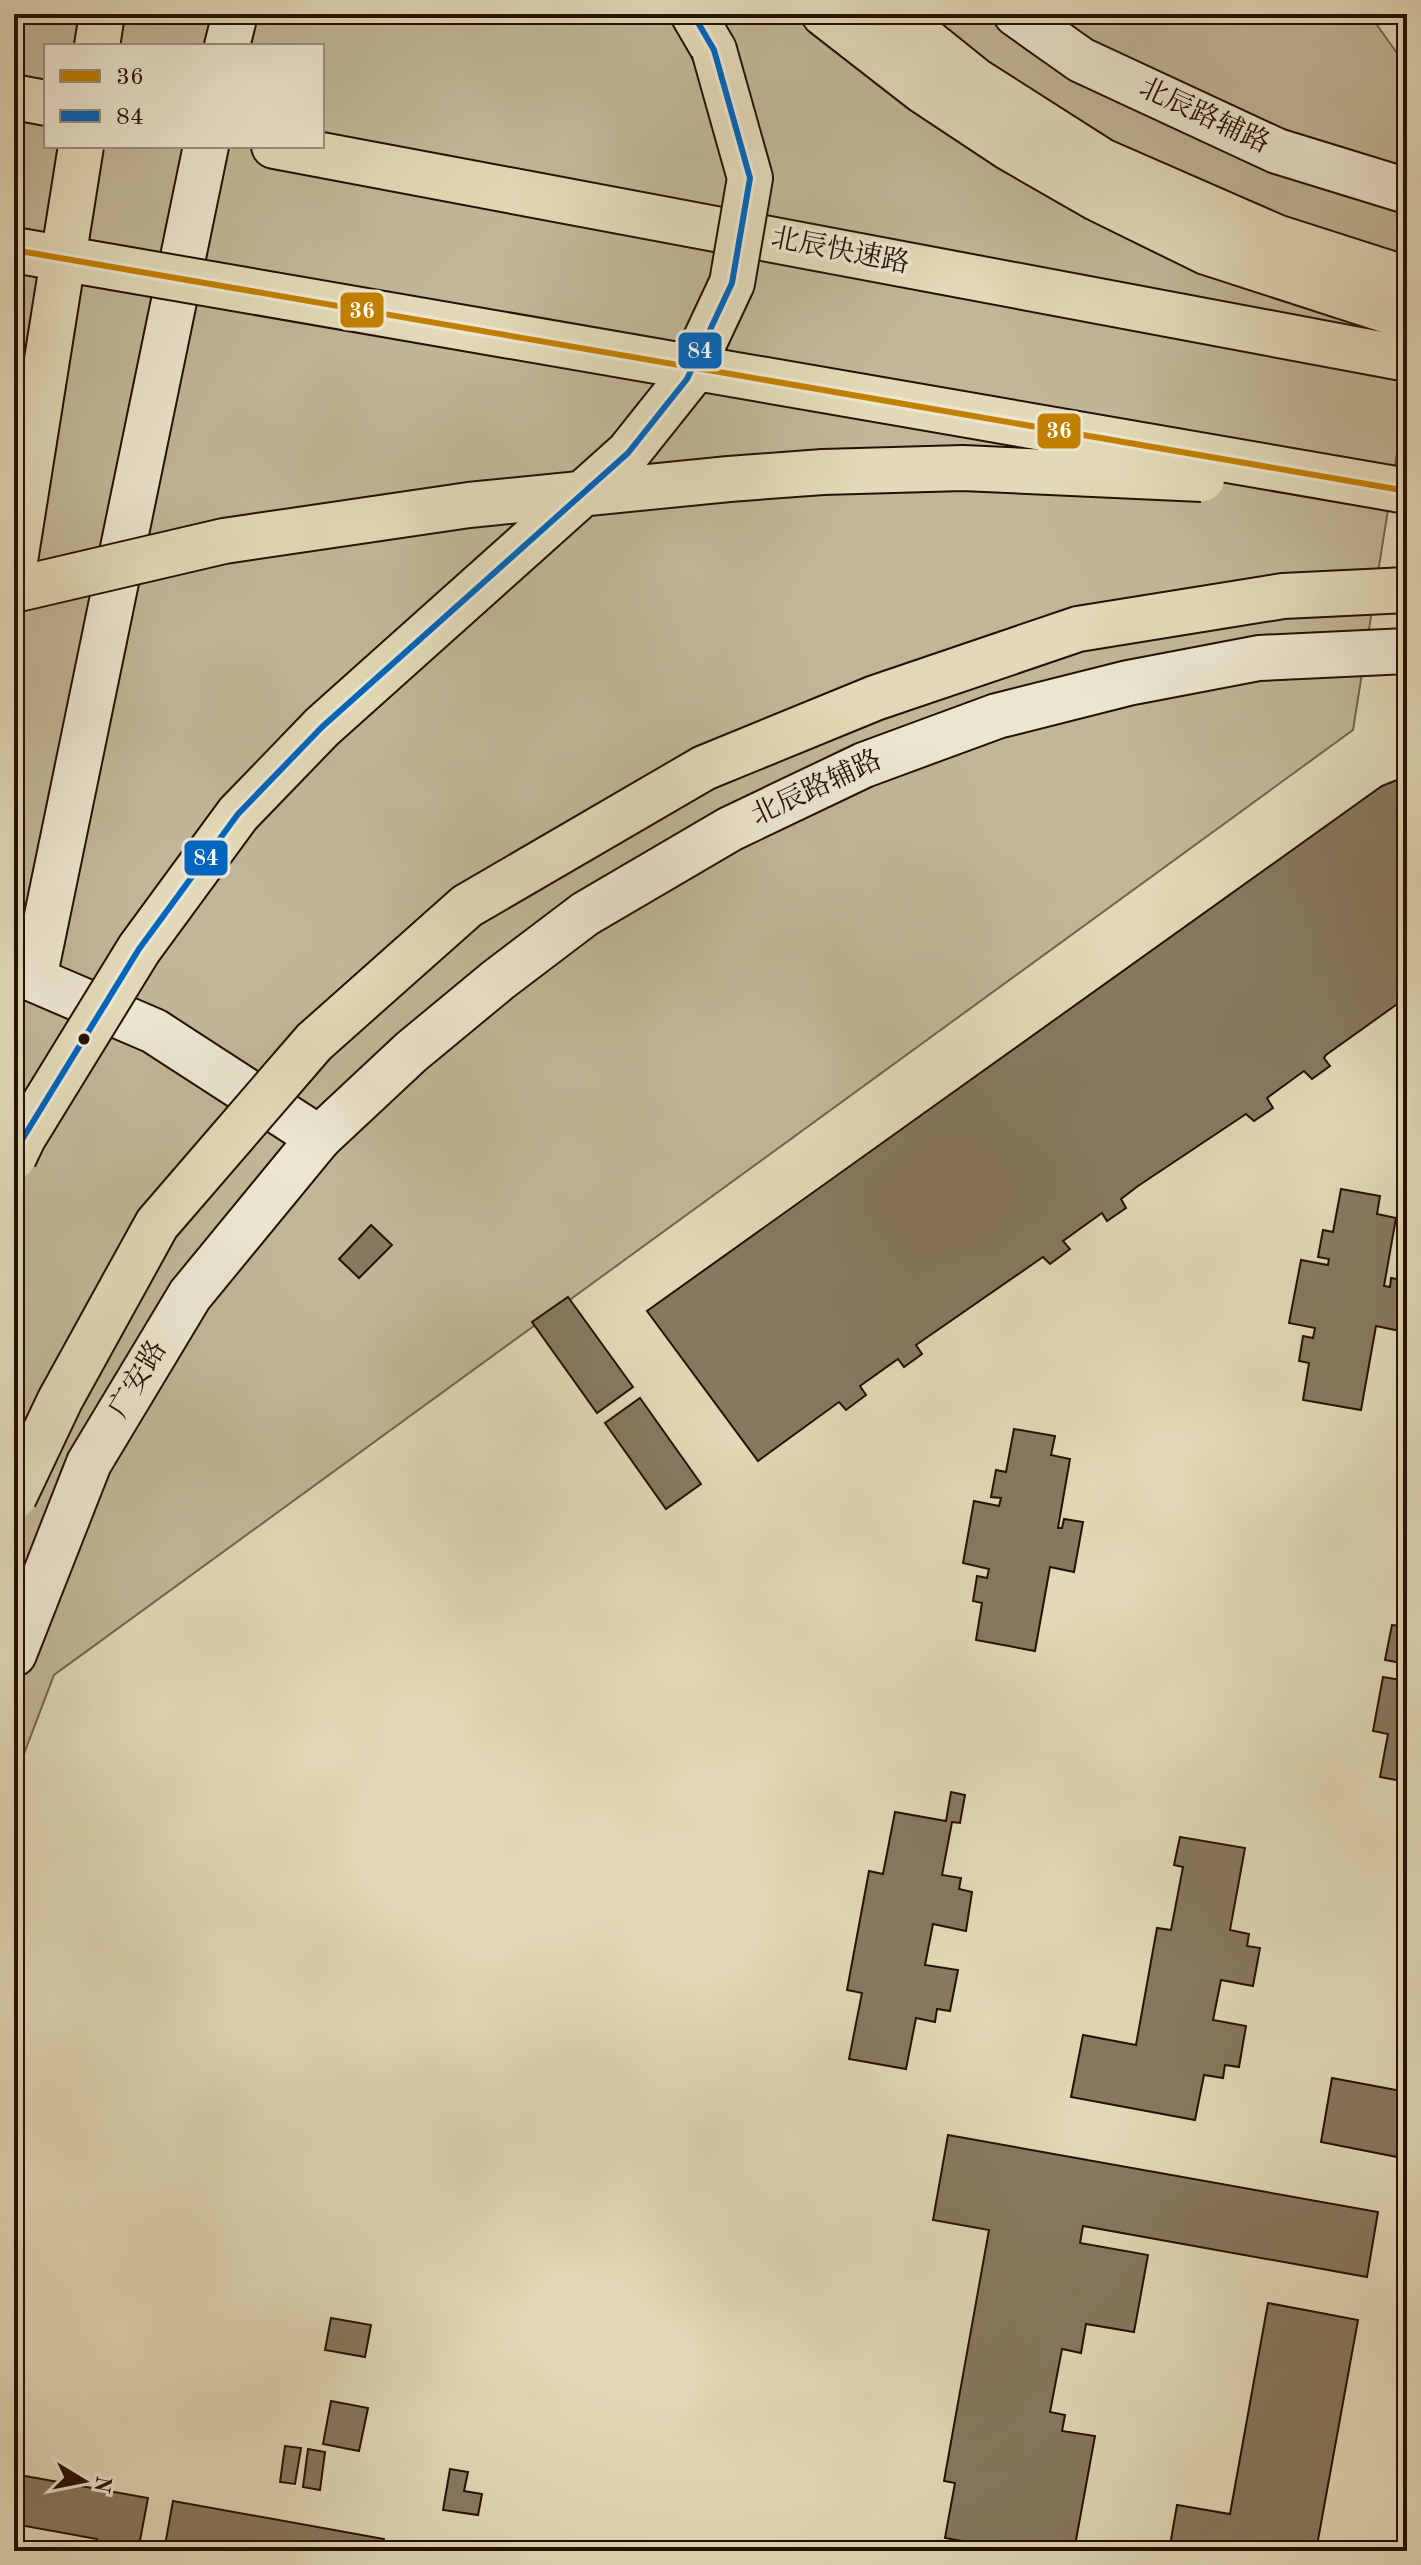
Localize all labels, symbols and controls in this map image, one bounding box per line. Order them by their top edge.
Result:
legend [44,44,324,148]
text: 36 [116,66,144,90]
street label: 北辰路辅路 [1135,72,1275,159]
text: 84 [116,106,144,130]
street label: 北辰快速路 [769,222,912,279]
line badge: 36 [339,291,385,329]
text: 36 [349,301,375,323]
line badge: 84 [677,331,723,370]
text: 84 [687,341,713,363]
line badge: 36 [1036,412,1082,450]
text: 36 [1046,421,1072,443]
street label: 北辰路辅路 [746,744,886,831]
line badge: 84 [183,839,229,877]
text: 84 [193,848,219,870]
unlabelled marker [76,1031,92,1047]
street label: 广安路 [103,1335,173,1423]
north arrow [44,2441,124,2521]
text: N [89,2474,114,2494]

